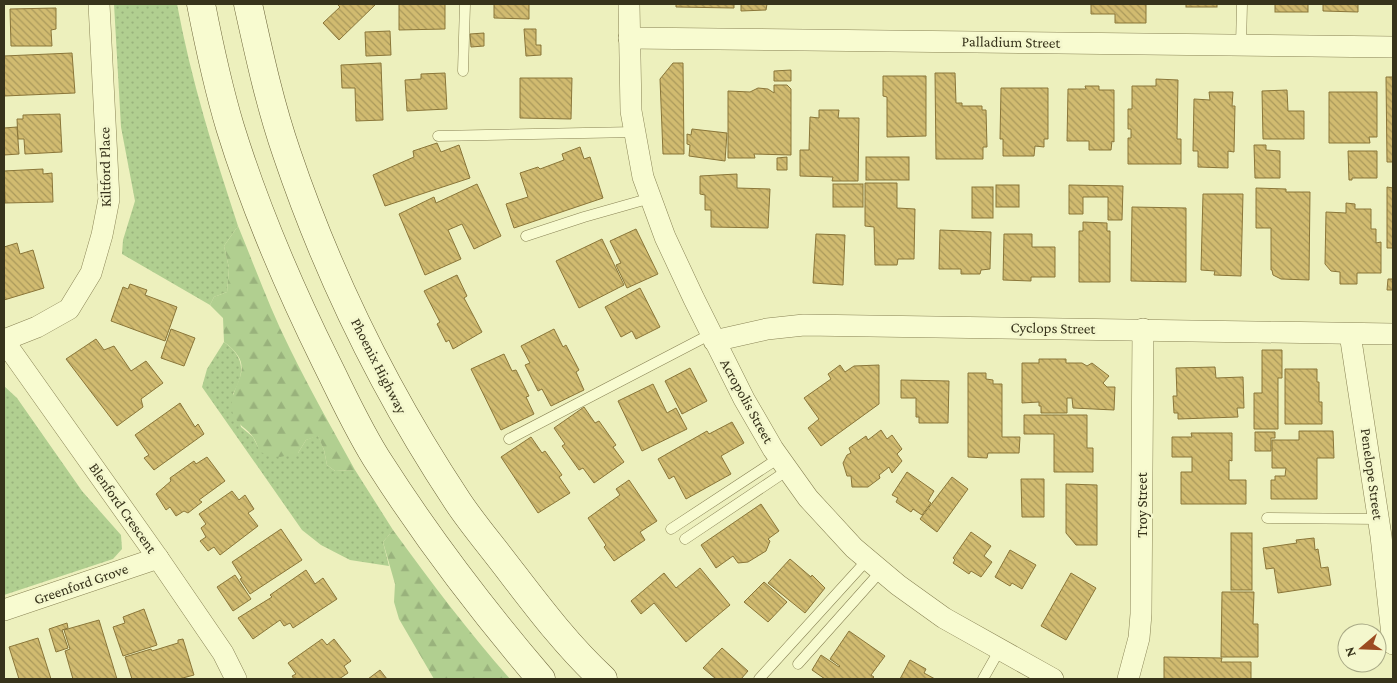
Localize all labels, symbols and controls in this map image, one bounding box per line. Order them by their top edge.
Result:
street label: Palladium Street [961,33,1062,51]
street label: Kiltford Place [96,126,114,207]
street label: Phoenix Highway [347,315,410,417]
street label: Cyclops Street [1010,319,1097,338]
street label: Acropolis Street [716,356,777,447]
street label: Penelope Street [1357,427,1386,522]
street label: Blenford Crescent [86,460,161,557]
street label: Troy Street [1134,471,1151,538]
street label: Greenford Grove [32,560,131,608]
north arrow [1337,623,1387,673]
text: N [1340,645,1359,659]

